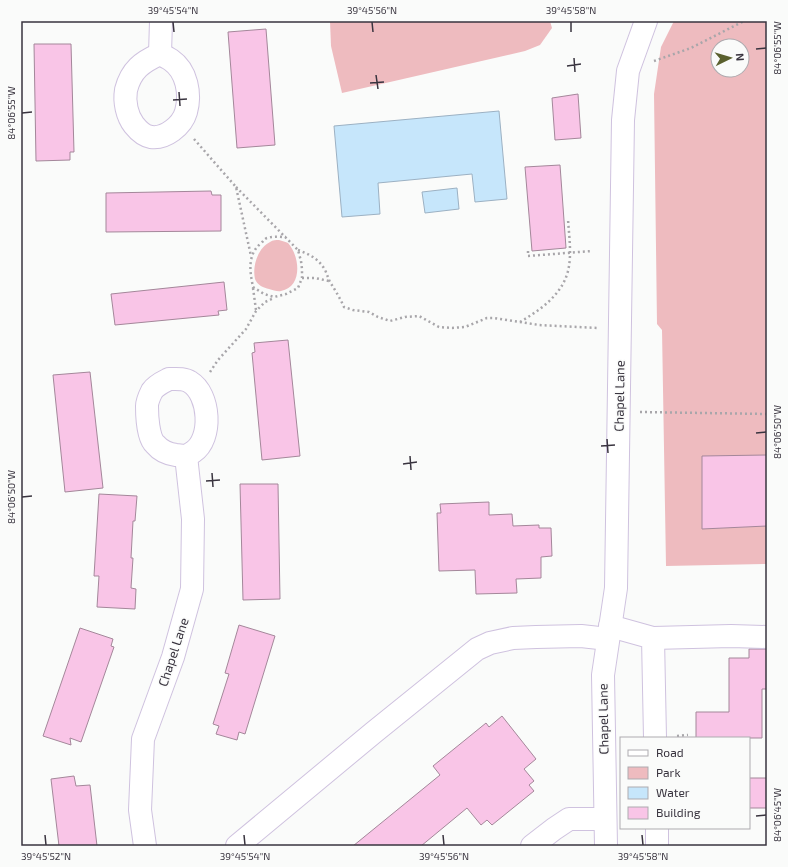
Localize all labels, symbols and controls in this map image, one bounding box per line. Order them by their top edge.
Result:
text: 39°45'54"N [148,4,198,16]
text: 39°45'56"N [347,4,397,16]
text: 39°45'58"N [546,4,596,16]
text: 84°06'55"W [771,21,783,75]
north arrow [710,38,750,78]
text: N [734,53,747,62]
text: 84°06'55"W [5,86,17,140]
street label: Chapel Lane [610,360,628,432]
text: 84°06'50"W [771,404,783,459]
text: 84°06'50"W [5,469,17,524]
street label: Chapel Lane [154,616,192,688]
street label: Chapel Lane [594,683,612,755]
legend [620,737,750,829]
text: Road [656,745,684,759]
text: Park [656,765,681,779]
text: Water [656,785,690,799]
text: 84°06'45"W [771,787,783,842]
text: Building [656,805,701,819]
text: 39°45'52"N [21,850,71,862]
text: 39°45'54"N [220,850,270,862]
text: 39°45'56"N [419,850,469,862]
text: 39°45'58"N [618,850,668,862]

